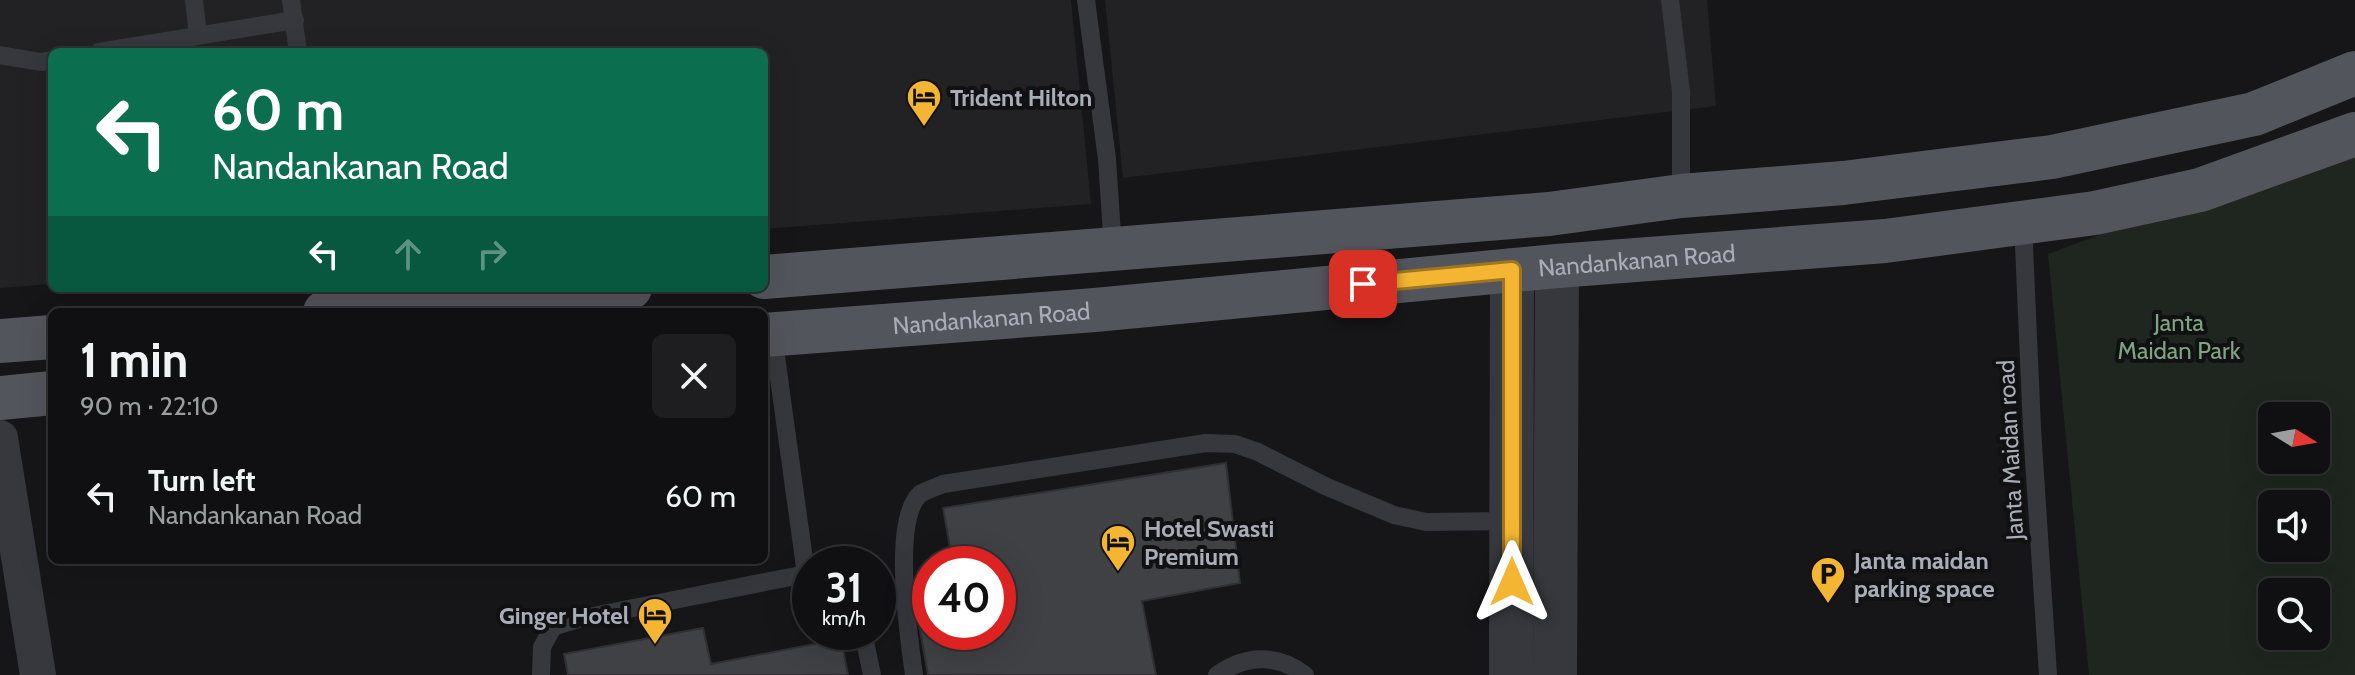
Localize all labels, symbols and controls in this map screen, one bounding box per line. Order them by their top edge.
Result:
text: 60 m [212,76,344,144]
hotel icon: Trident Hilton [905,78,943,128]
icon: left [80,80,184,184]
place label: Trident Hilton [950,83,1092,112]
text: Nandankanan Road [212,144,509,188]
icon: left [302,232,346,276]
icon: ahead [386,232,430,276]
icon: right [470,232,514,276]
street label: Nandankanan Road [1537,238,1737,282]
pin [1329,250,1397,318]
icon: arrive [1341,262,1385,306]
street label: Nandankanan Road [892,296,1091,340]
park label: Janta Maidan Park [2118,308,2241,365]
text: 1 min [80,331,188,389]
button: close [652,334,736,418]
street label: Janta Maidan road [1991,359,2029,542]
text: 90 m · 22:10 [80,390,219,422]
north arrow [2258,402,2330,474]
map controls [2258,402,2330,650]
text: Turn left [148,462,256,499]
icon: left [80,474,124,518]
text: 60 m [665,478,736,515]
button: sound [2258,490,2330,562]
text: Nandankanan Road [148,499,362,531]
place label: Hotel Swasti Premium [1144,514,1274,571]
hotel icon: Hotel Swasti Premium [1099,523,1137,573]
position arrow [1470,540,1554,624]
speed limit sign: 40 [912,546,1016,650]
place label: Janta maidan parking space [1853,546,1995,603]
parking icon: Janta maidan parking space [1809,555,1847,605]
text: 31 [826,563,862,612]
button: search [2258,578,2330,650]
hotel icon: Ginger Hotel [636,596,674,646]
place label: Ginger Hotel [499,601,629,630]
text: km/h [822,606,866,630]

